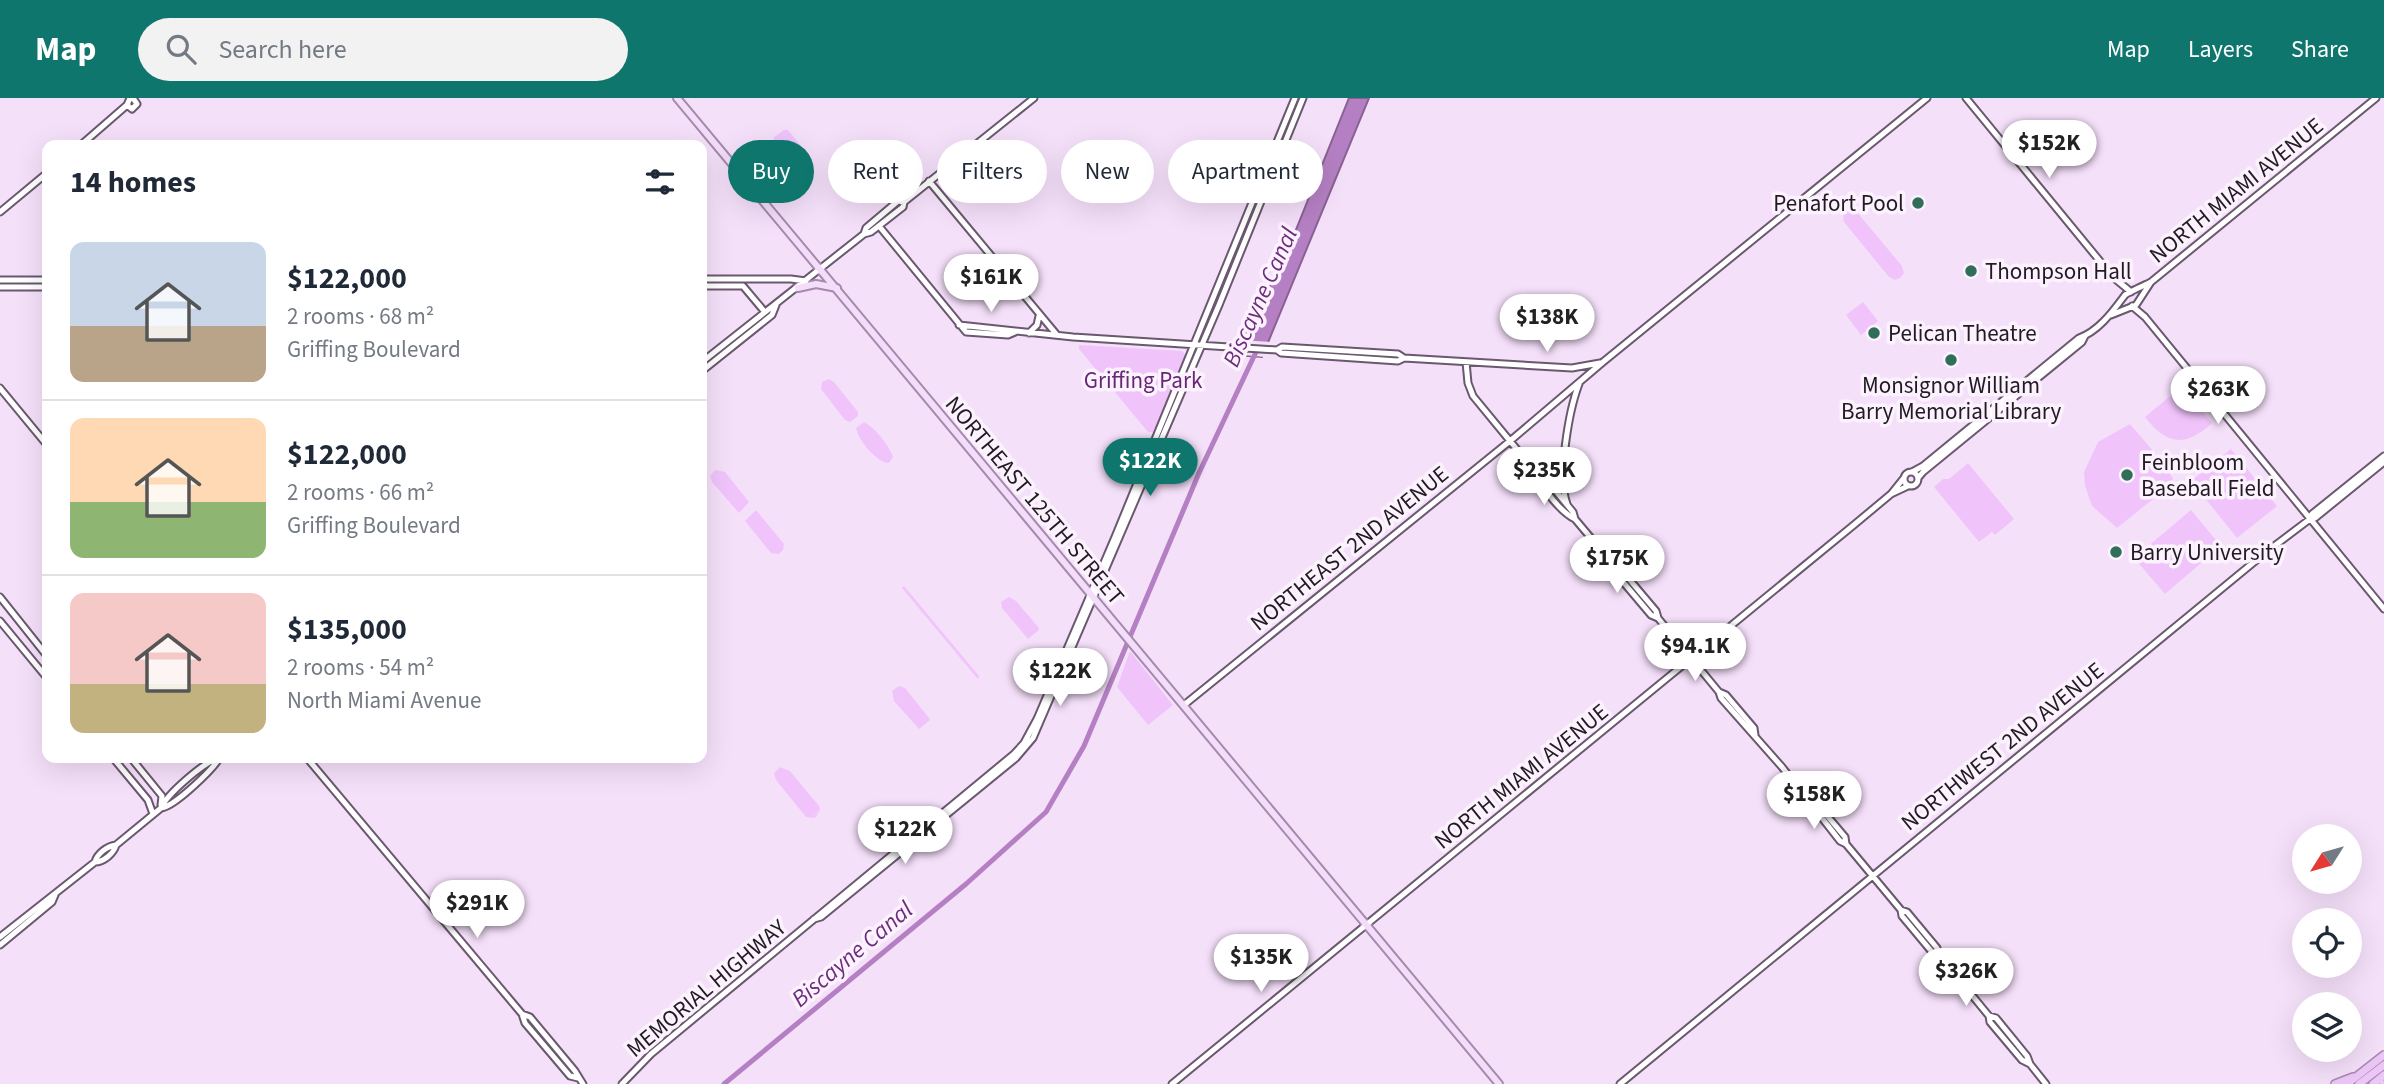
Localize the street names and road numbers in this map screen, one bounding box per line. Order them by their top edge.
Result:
street label: NORTH MIAMI AVENUE [2142,110,2330,271]
street label: NORTHEAST 125TH STREET [937,389,1132,612]
street label: NORTHEAST 2ND AVENUE [1243,458,1456,639]
street label: NORTHWEST 2ND AVENUE [1894,654,2111,839]
street label: NORTH MIAMI AVENUE [1427,696,1615,857]
street label: MEMORIAL HIGHWAY [619,912,793,1065]

